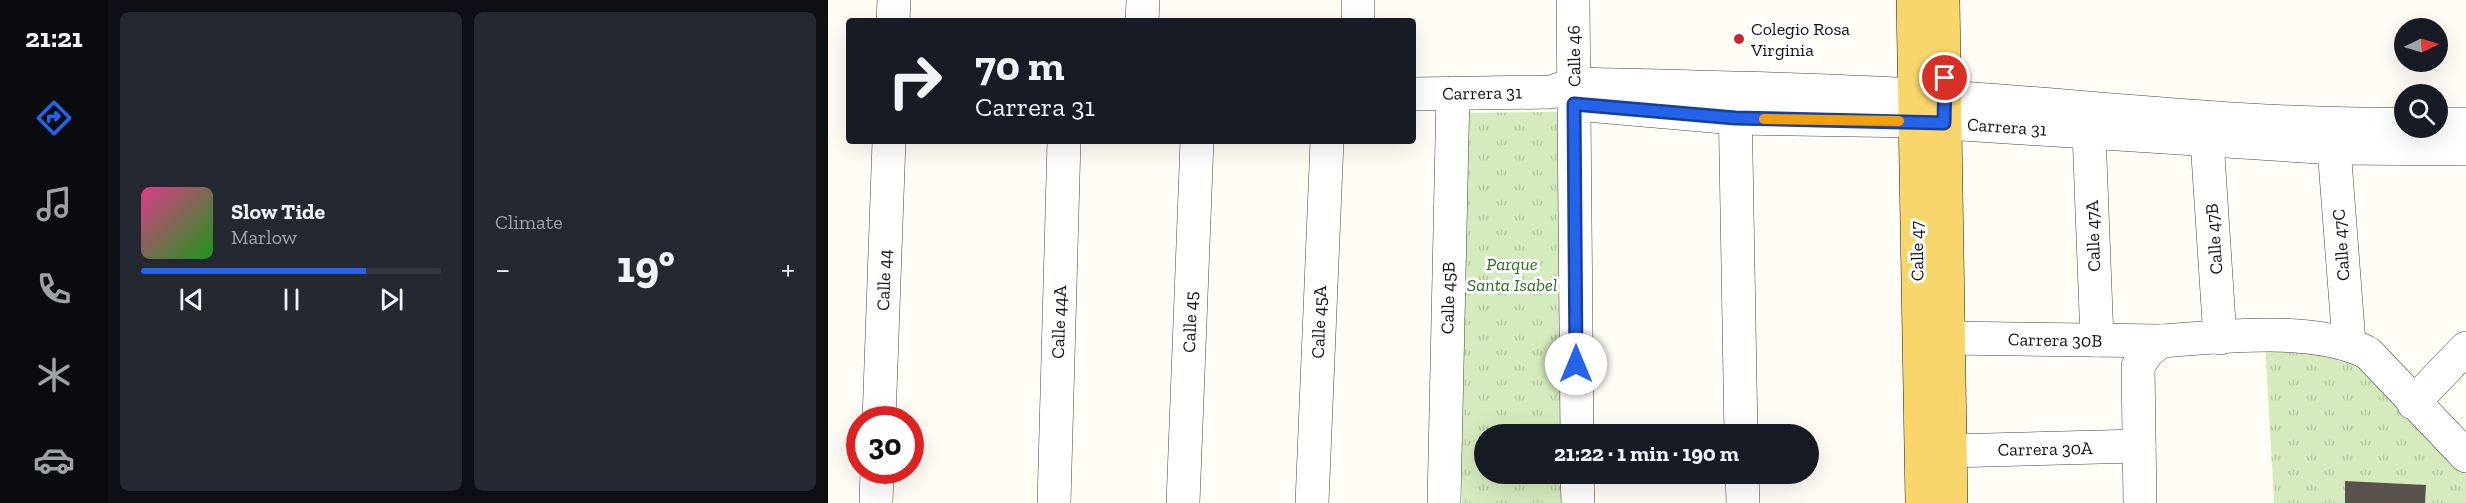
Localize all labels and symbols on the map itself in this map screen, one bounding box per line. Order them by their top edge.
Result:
place label: Colegio Rosa Virginia [1750,18,1850,61]
north arrow [2394,18,2448,72]
street label: Calle 46 [1562,25,1586,87]
marker: Colegio Rosa Virginia [1732,32,1746,46]
pin [1919,52,1970,103]
street label: Carrera 31 [1442,81,1522,105]
street label: Carrera 31 [1966,113,2048,141]
street label: Calle 47A [2081,200,2105,272]
street label: Calle 47B [2201,203,2227,275]
street label: Calle 47C [2328,208,2354,282]
street label: Calle 47 [1905,220,1929,281]
street label: Calle 44 [872,248,896,311]
park label: Parque Santa Isabel [1467,253,1557,296]
street label: Calle 45B [1436,262,1460,334]
street label: Calle 44A [1047,285,1071,359]
street label: Calle 45A [1307,285,1331,359]
street label: Calle 45 [1178,291,1202,353]
street label: Carrera 30B [2008,328,2102,352]
position arrow [1544,332,1608,396]
speed limit sign: 30 [846,406,924,484]
street label: Carrera 30A [1997,437,2093,461]

